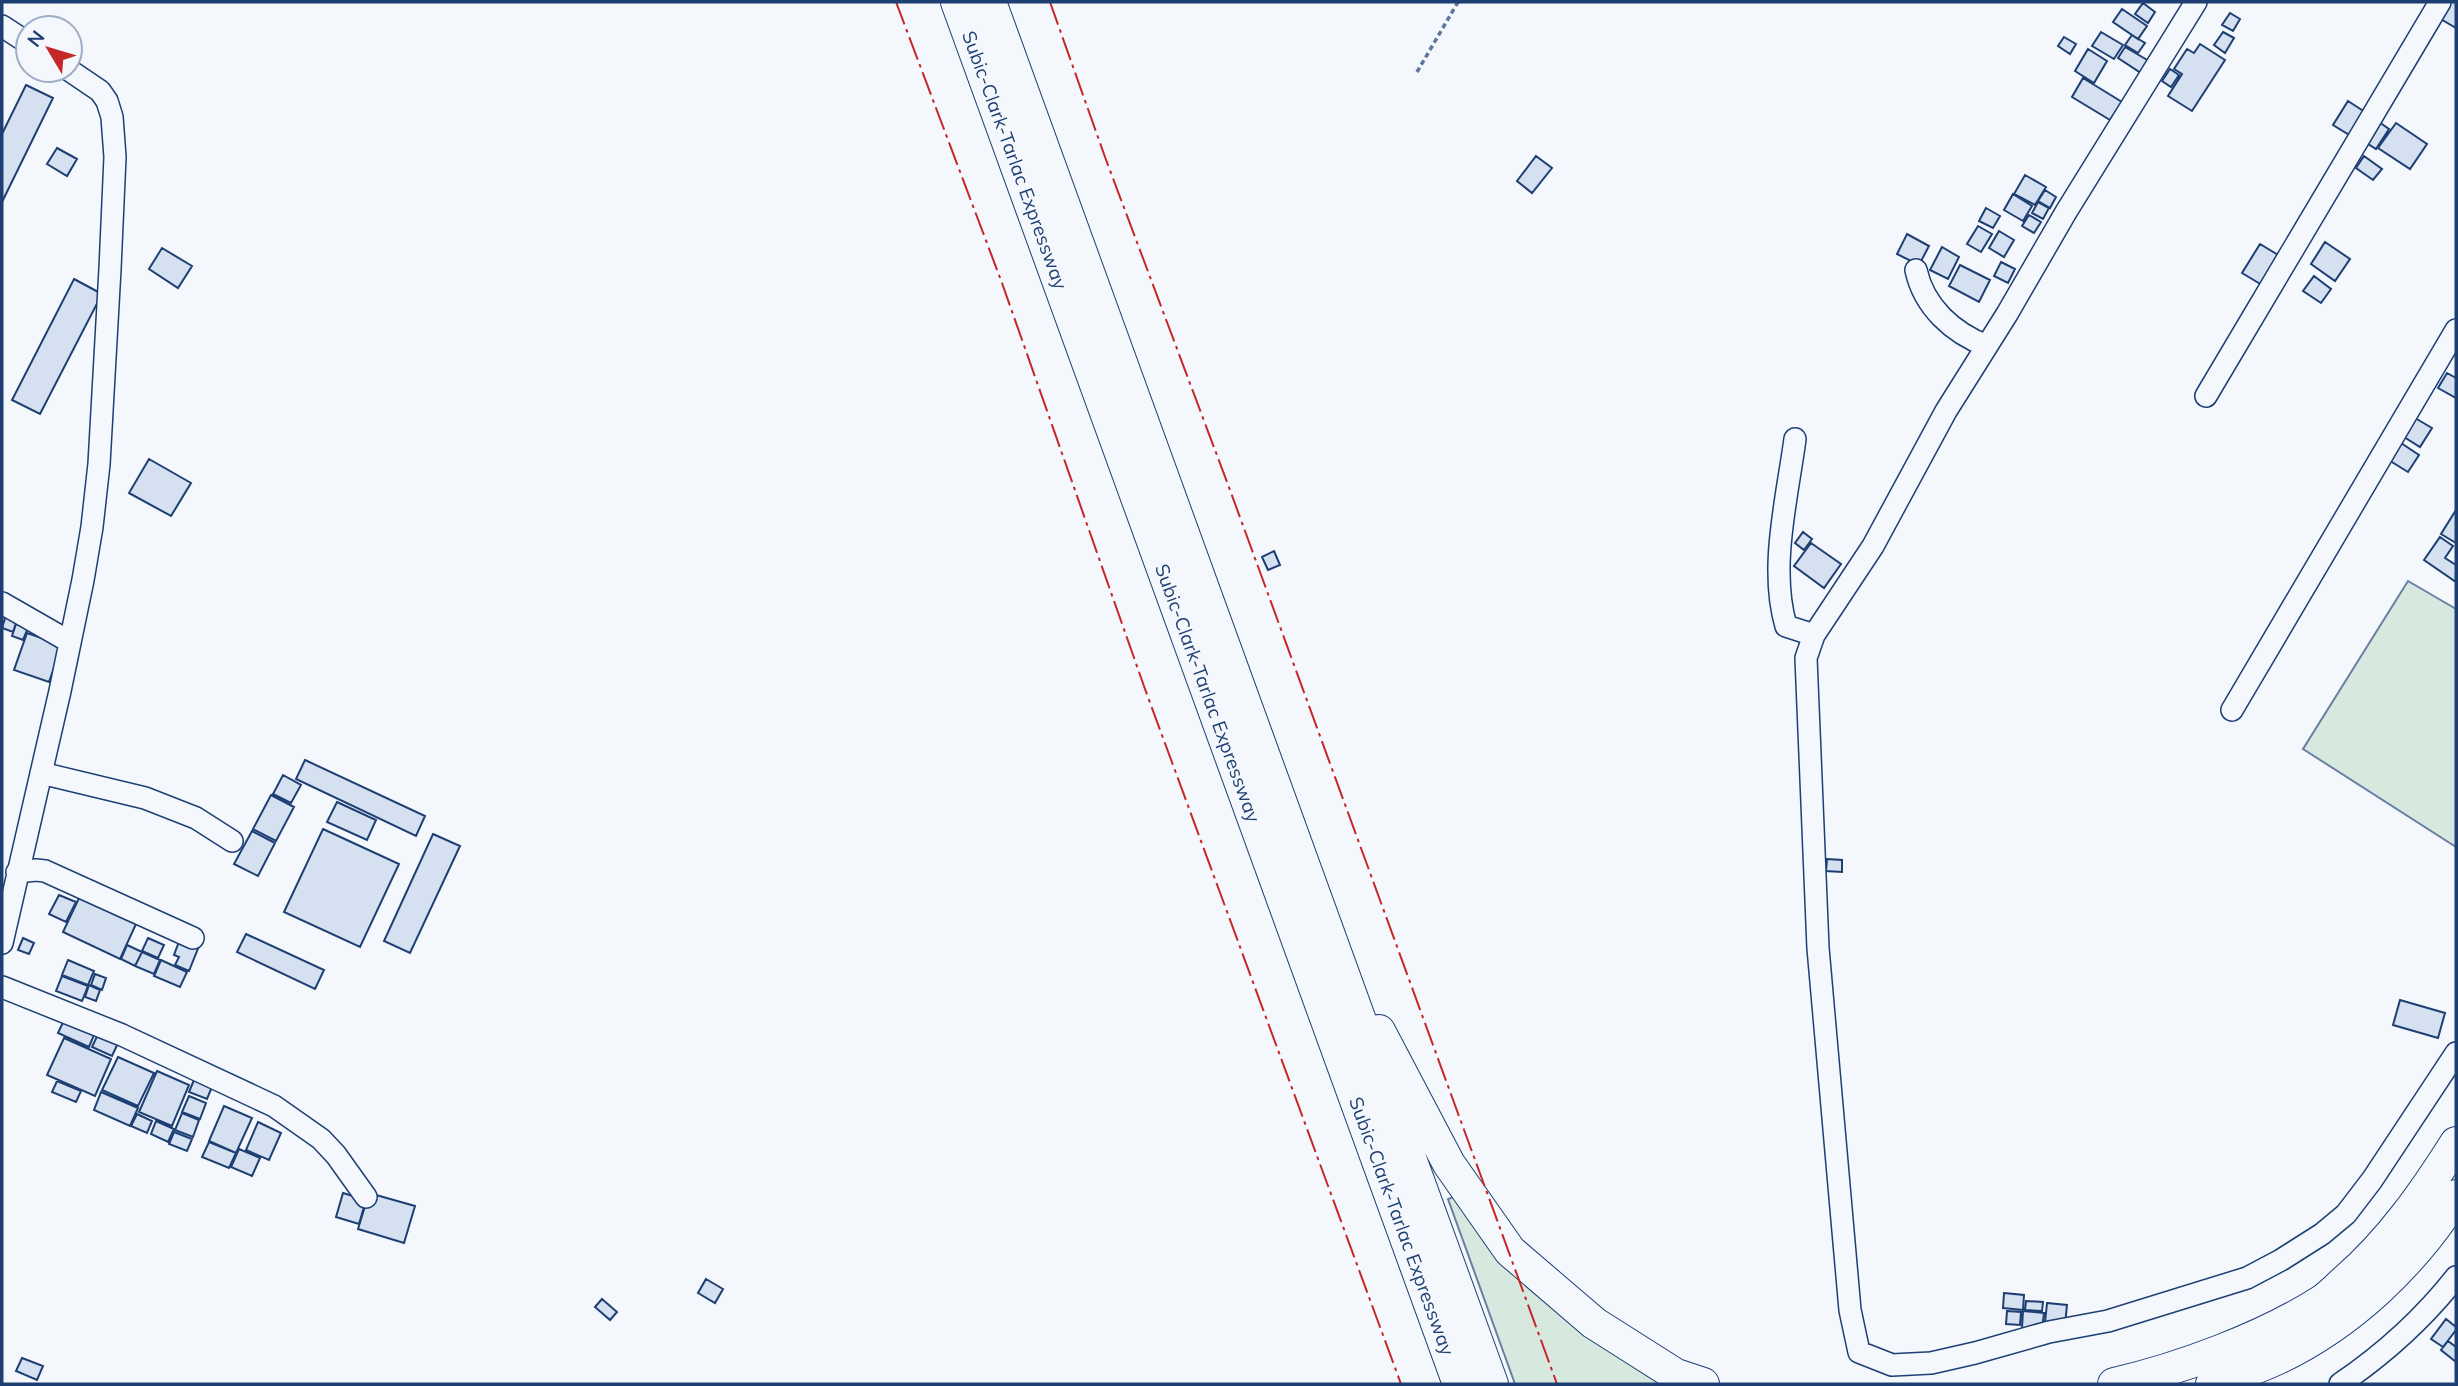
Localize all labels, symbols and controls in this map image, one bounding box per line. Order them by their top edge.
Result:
north arrow [14,14,84,84]
text: N [22,25,49,52]
street label: Subic-Clark-Tarlac Expressway [957,28,1073,292]
street label: Subic-Clark-Tarlac Expressway [1150,561,1266,825]
street label: Subic-Clark-Tarlac Expressway [1344,1094,1460,1358]

